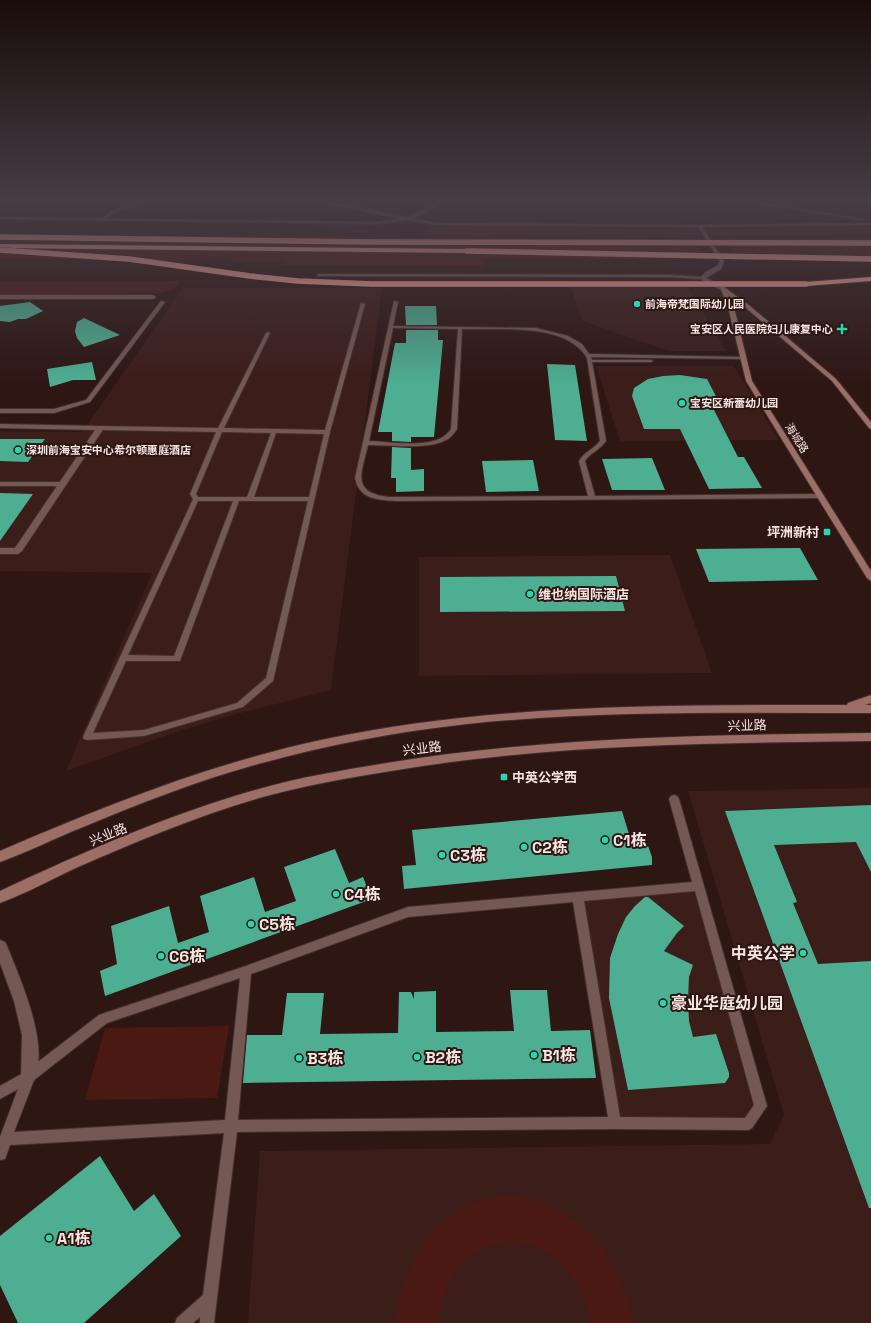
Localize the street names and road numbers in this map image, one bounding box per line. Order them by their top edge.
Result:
street label: 海城路 [782,420,812,456]
street label: 兴业路 [727,716,767,735]
street label: 兴业路 [402,738,442,759]
street label: 兴业路 [87,819,129,850]

